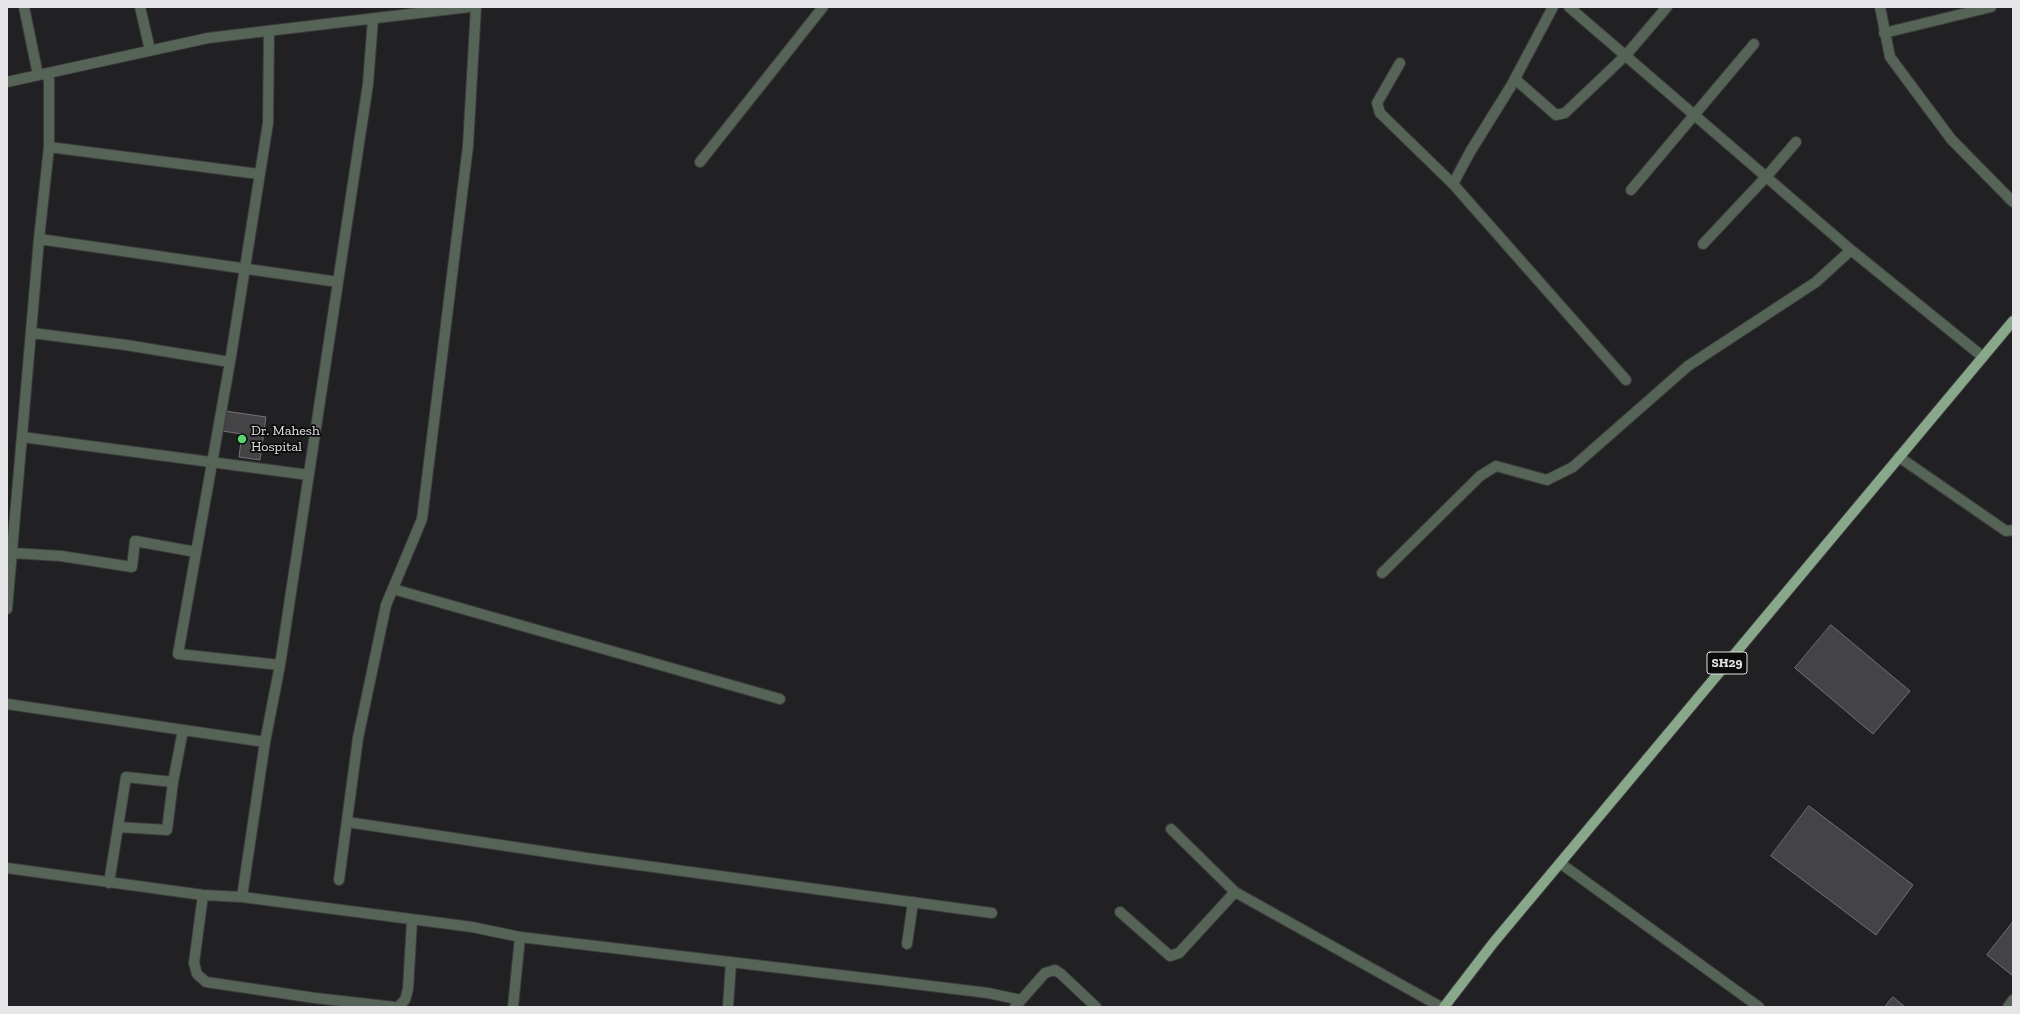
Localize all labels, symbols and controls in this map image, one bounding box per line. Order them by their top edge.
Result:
place label: Dr. Mahesh Hospital [251,423,320,456]
marker: Dr. Mahesh Hospital [236,433,248,445]
road number: SH29 [1707,652,1747,674]

